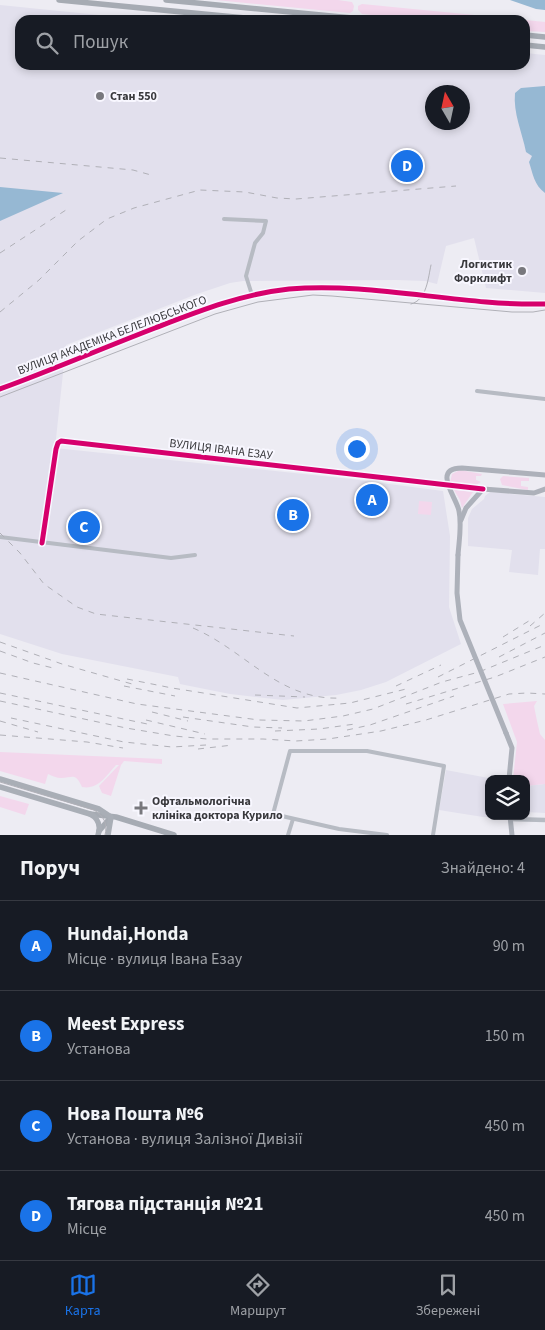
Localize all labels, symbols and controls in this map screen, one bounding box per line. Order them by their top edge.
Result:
search box [15,15,530,70]
icon: search [33,29,61,57]
text: Пошук [73,29,128,56]
north arrow [425,85,470,130]
place label: Стан 550 [110,88,157,105]
marker: Стан 550 [94,90,106,102]
pin: D [391,147,423,185]
place label: Логистик Форклифт [454,256,512,287]
marker: Логистик Форклифт [516,265,528,277]
street label: ВУЛИЦЯ АКАДЕМІКА БЕЛЕЛЮБСЬКОГО [15,291,209,379]
street label: ВУЛИЦЯ ІВАНА ЕЗАУ [168,435,274,464]
your location [344,436,370,462]
pin: A [356,481,388,519]
pin: B [277,496,309,534]
pin: C [68,508,100,546]
map controls [485,775,530,820]
button: layers [485,775,530,820]
place label: Офтальмологічна клініка доктора Курило [152,793,283,824]
marker: Офтальмологічна клініка доктора Курило [134,801,148,815]
text: Поруч [20,853,80,883]
text: Знайдено: 4 [441,857,525,879]
text: Hundai,Honda [67,921,188,948]
text: A [31,935,41,957]
text: 90 m [493,935,525,957]
text: Місце · вулиця Івана Езау [67,948,242,970]
text: Meest Express [67,1011,185,1038]
text: B [31,1025,41,1047]
text: 150 m [485,1025,525,1047]
text: Установа [67,1038,131,1060]
text: Нова Пошта №6 [67,1101,204,1128]
text: C [31,1115,41,1137]
text: 450 m [485,1115,525,1137]
text: Установа · вулиця Залізної Дивізії [67,1128,303,1150]
text: Тягова пiдстанцiя №21 [67,1191,263,1218]
text: D [31,1205,41,1227]
text: 450 m [485,1205,525,1227]
text: Місце [67,1218,107,1240]
tab: Карта [65,1271,101,1321]
tab: Маршрут [230,1271,286,1321]
tab: Збережені [416,1271,480,1321]

